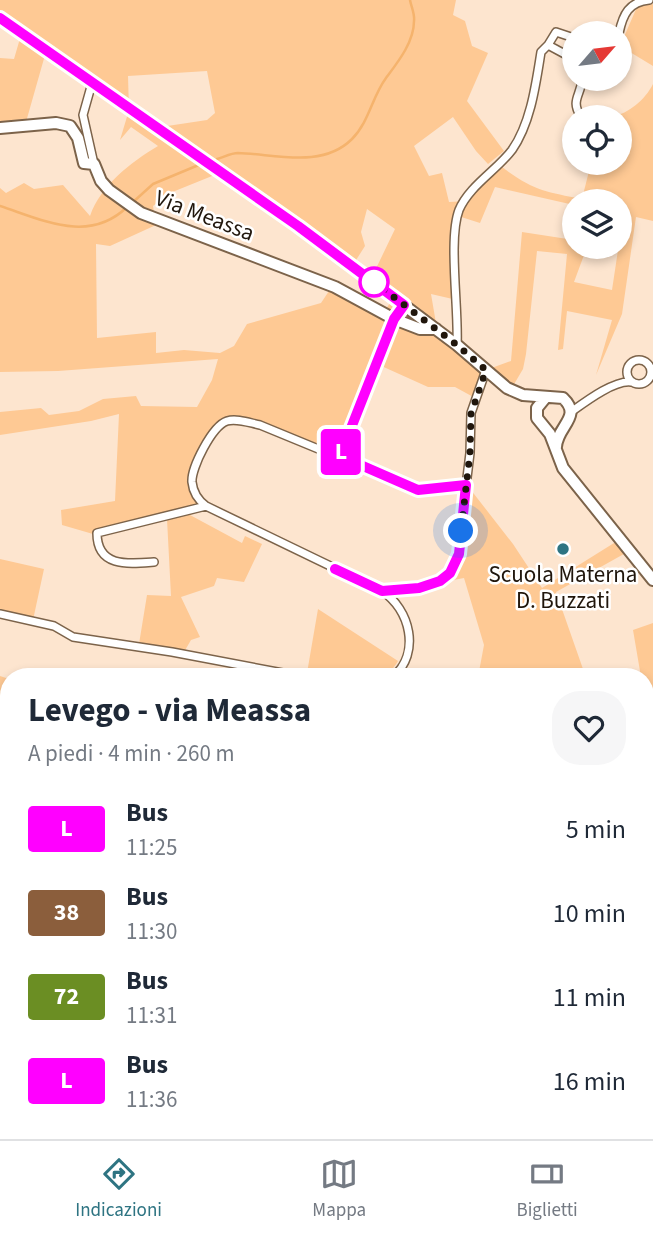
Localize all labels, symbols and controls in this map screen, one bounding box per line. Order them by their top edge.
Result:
north arrow [562,21,632,91]
map controls [562,21,632,259]
button: locate [562,105,632,175]
street label: Via Meassa [150,181,259,250]
button: layers [562,189,632,259]
unlabelled marker [359,267,389,297]
line badge: L [318,429,364,475]
text: L [335,434,347,469]
your location [443,513,478,548]
marker: Scuola Materna D. Buzzati [555,541,571,557]
place label: Scuola Materna D. Buzzati [489,558,637,617]
text: Levego - via Meassa [28,687,311,734]
button: heart [552,691,626,765]
text: A piedi · 4 min · 260 m [28,737,235,770]
text: Bus [126,794,168,831]
text: L [60,811,73,846]
text: 5 min [566,811,626,848]
text: 11:25 [126,831,177,864]
text: Bus [126,878,168,915]
text: 38 [54,895,79,930]
text: 10 min [553,895,626,932]
text: 11:30 [126,915,177,948]
text: Bus [126,962,168,999]
text: 72 [54,979,79,1014]
text: 11 min [553,979,626,1016]
text: 11:31 [126,999,177,1032]
text: Bus [126,1046,168,1083]
text: L [60,1063,73,1098]
text: 16 min [553,1063,626,1100]
text: 11:36 [126,1083,177,1116]
tab: Indicazioni [75,1155,162,1224]
tab: Mappa [312,1155,366,1224]
tab: Biglietti [516,1155,578,1224]

